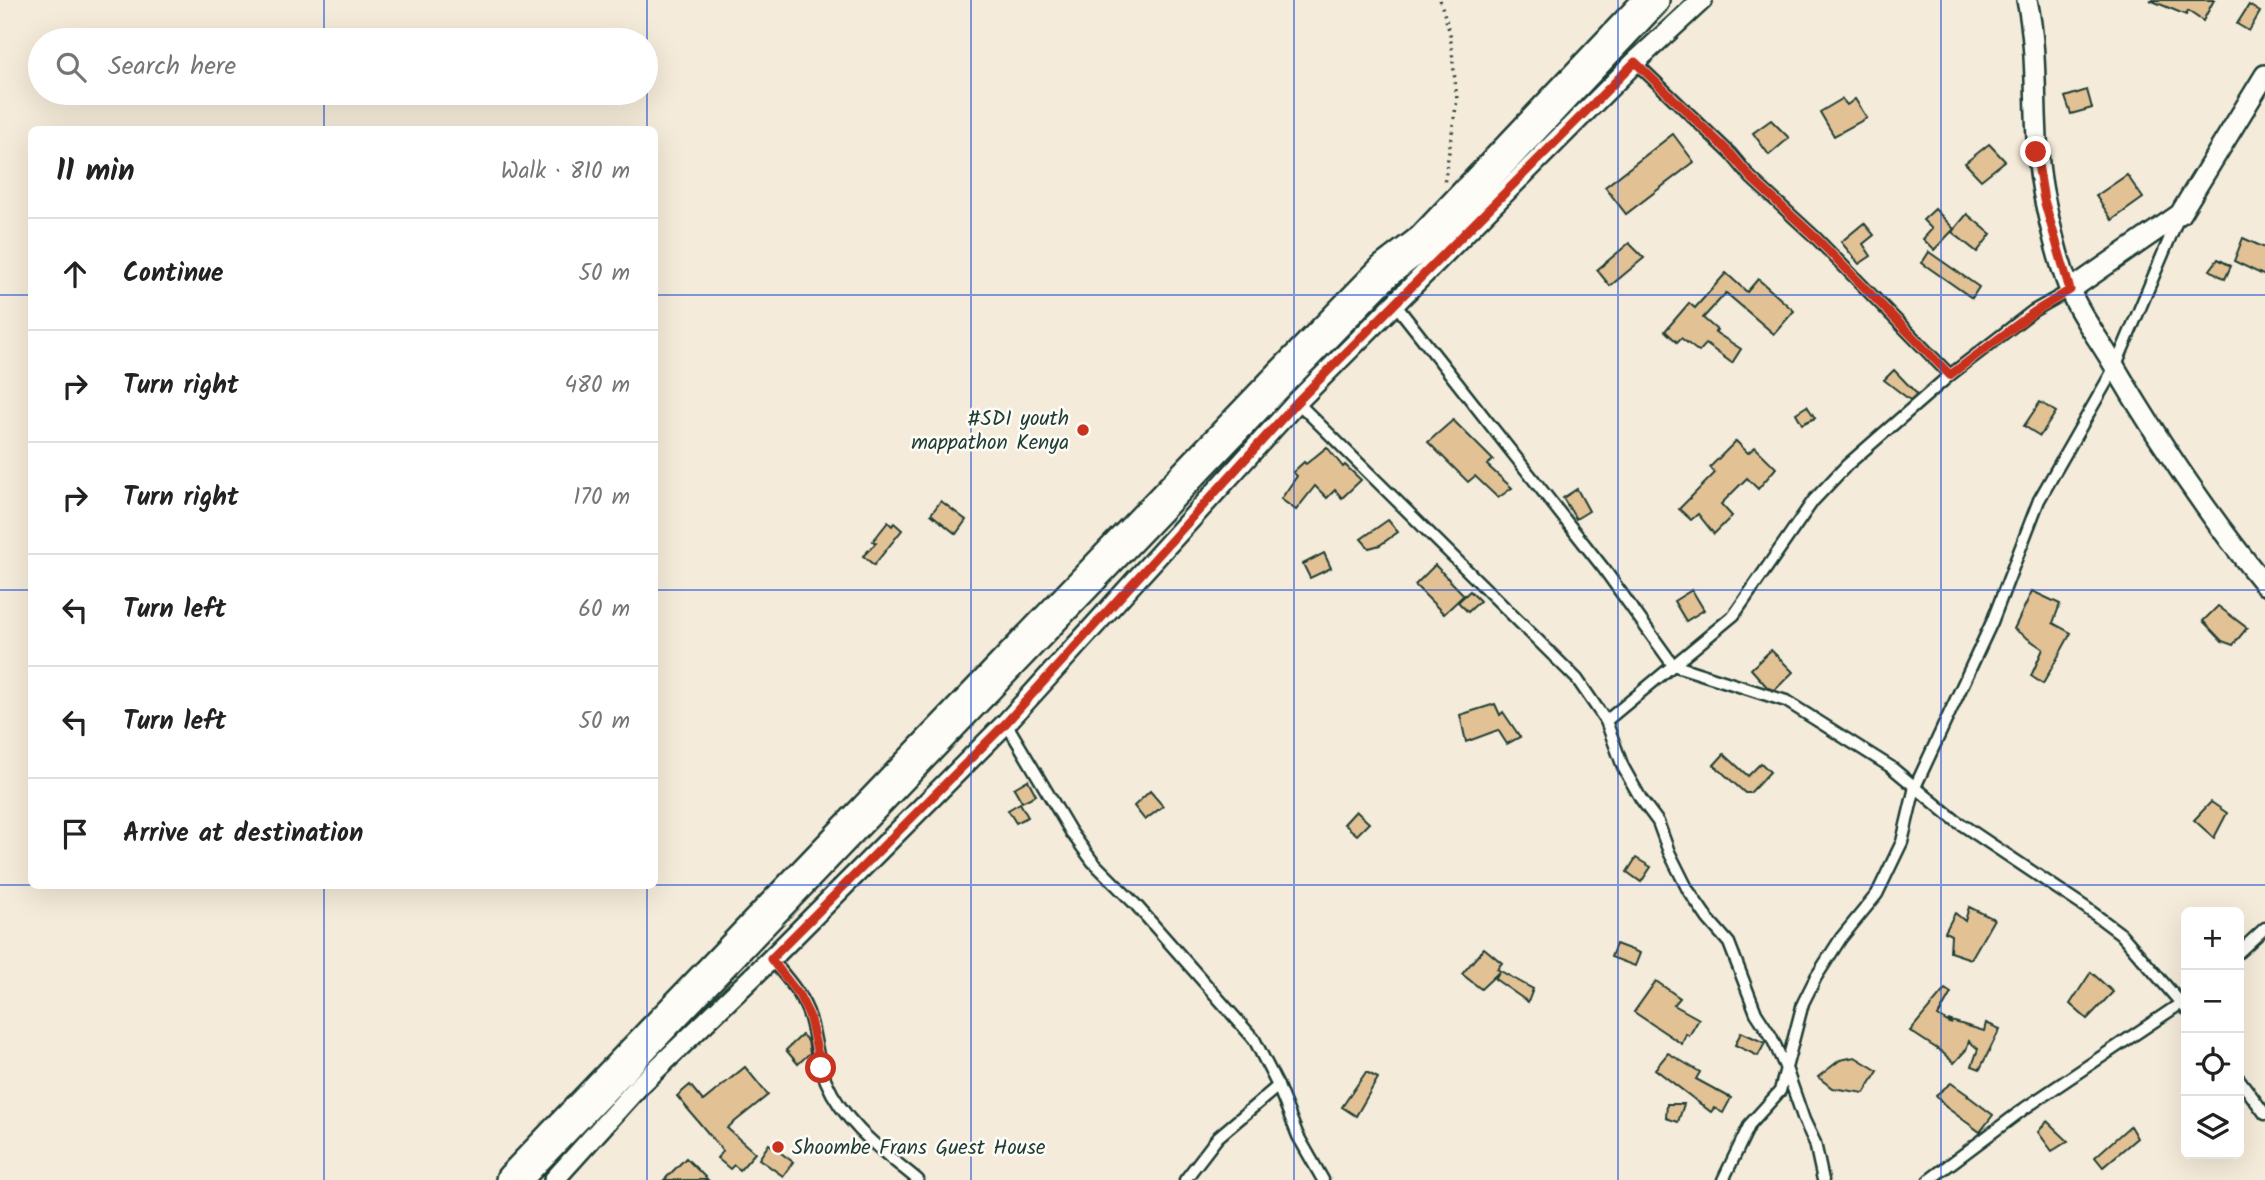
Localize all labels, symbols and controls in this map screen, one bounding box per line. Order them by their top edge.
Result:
search box [28,28,658,105]
text: Search here [108,46,236,88]
icon: search [52,48,90,86]
route end [2020,136,2051,167]
text: 11 min [56,148,135,196]
text: Walk · 810 m [501,154,630,190]
text: Continue [123,253,224,295]
icon: ahead [56,255,94,293]
text: 50 m [579,256,630,292]
text: Turn right [123,365,239,407]
icon: right [56,367,94,405]
text: 480 m [564,368,630,404]
place label: #SDI youth mappathon Kenya [911,403,1069,460]
marker: #SDI youth mappathon Kenya [1075,422,1091,438]
text: Turn right [123,477,239,519]
icon: right [56,479,94,517]
text: 170 m [573,480,630,516]
text: Turn left [123,589,226,631]
icon: left [56,591,94,629]
text: 60 m [578,592,630,628]
text: Turn left [123,701,226,743]
icon: left [56,703,94,741]
text: 50 m [579,704,630,740]
text: Arrive at destination [123,813,363,855]
icon: arrive [56,815,94,853]
map controls [2181,907,2244,1159]
button: + [2181,907,2244,970]
button: − [2181,970,2244,1033]
button: locate [2181,1033,2244,1096]
route start [805,1052,836,1083]
button: layers [2181,1096,2244,1159]
place label: Shoombe Frans Guest House [792,1132,1046,1165]
marker: Shoombe Frans Guest House [770,1139,786,1155]

